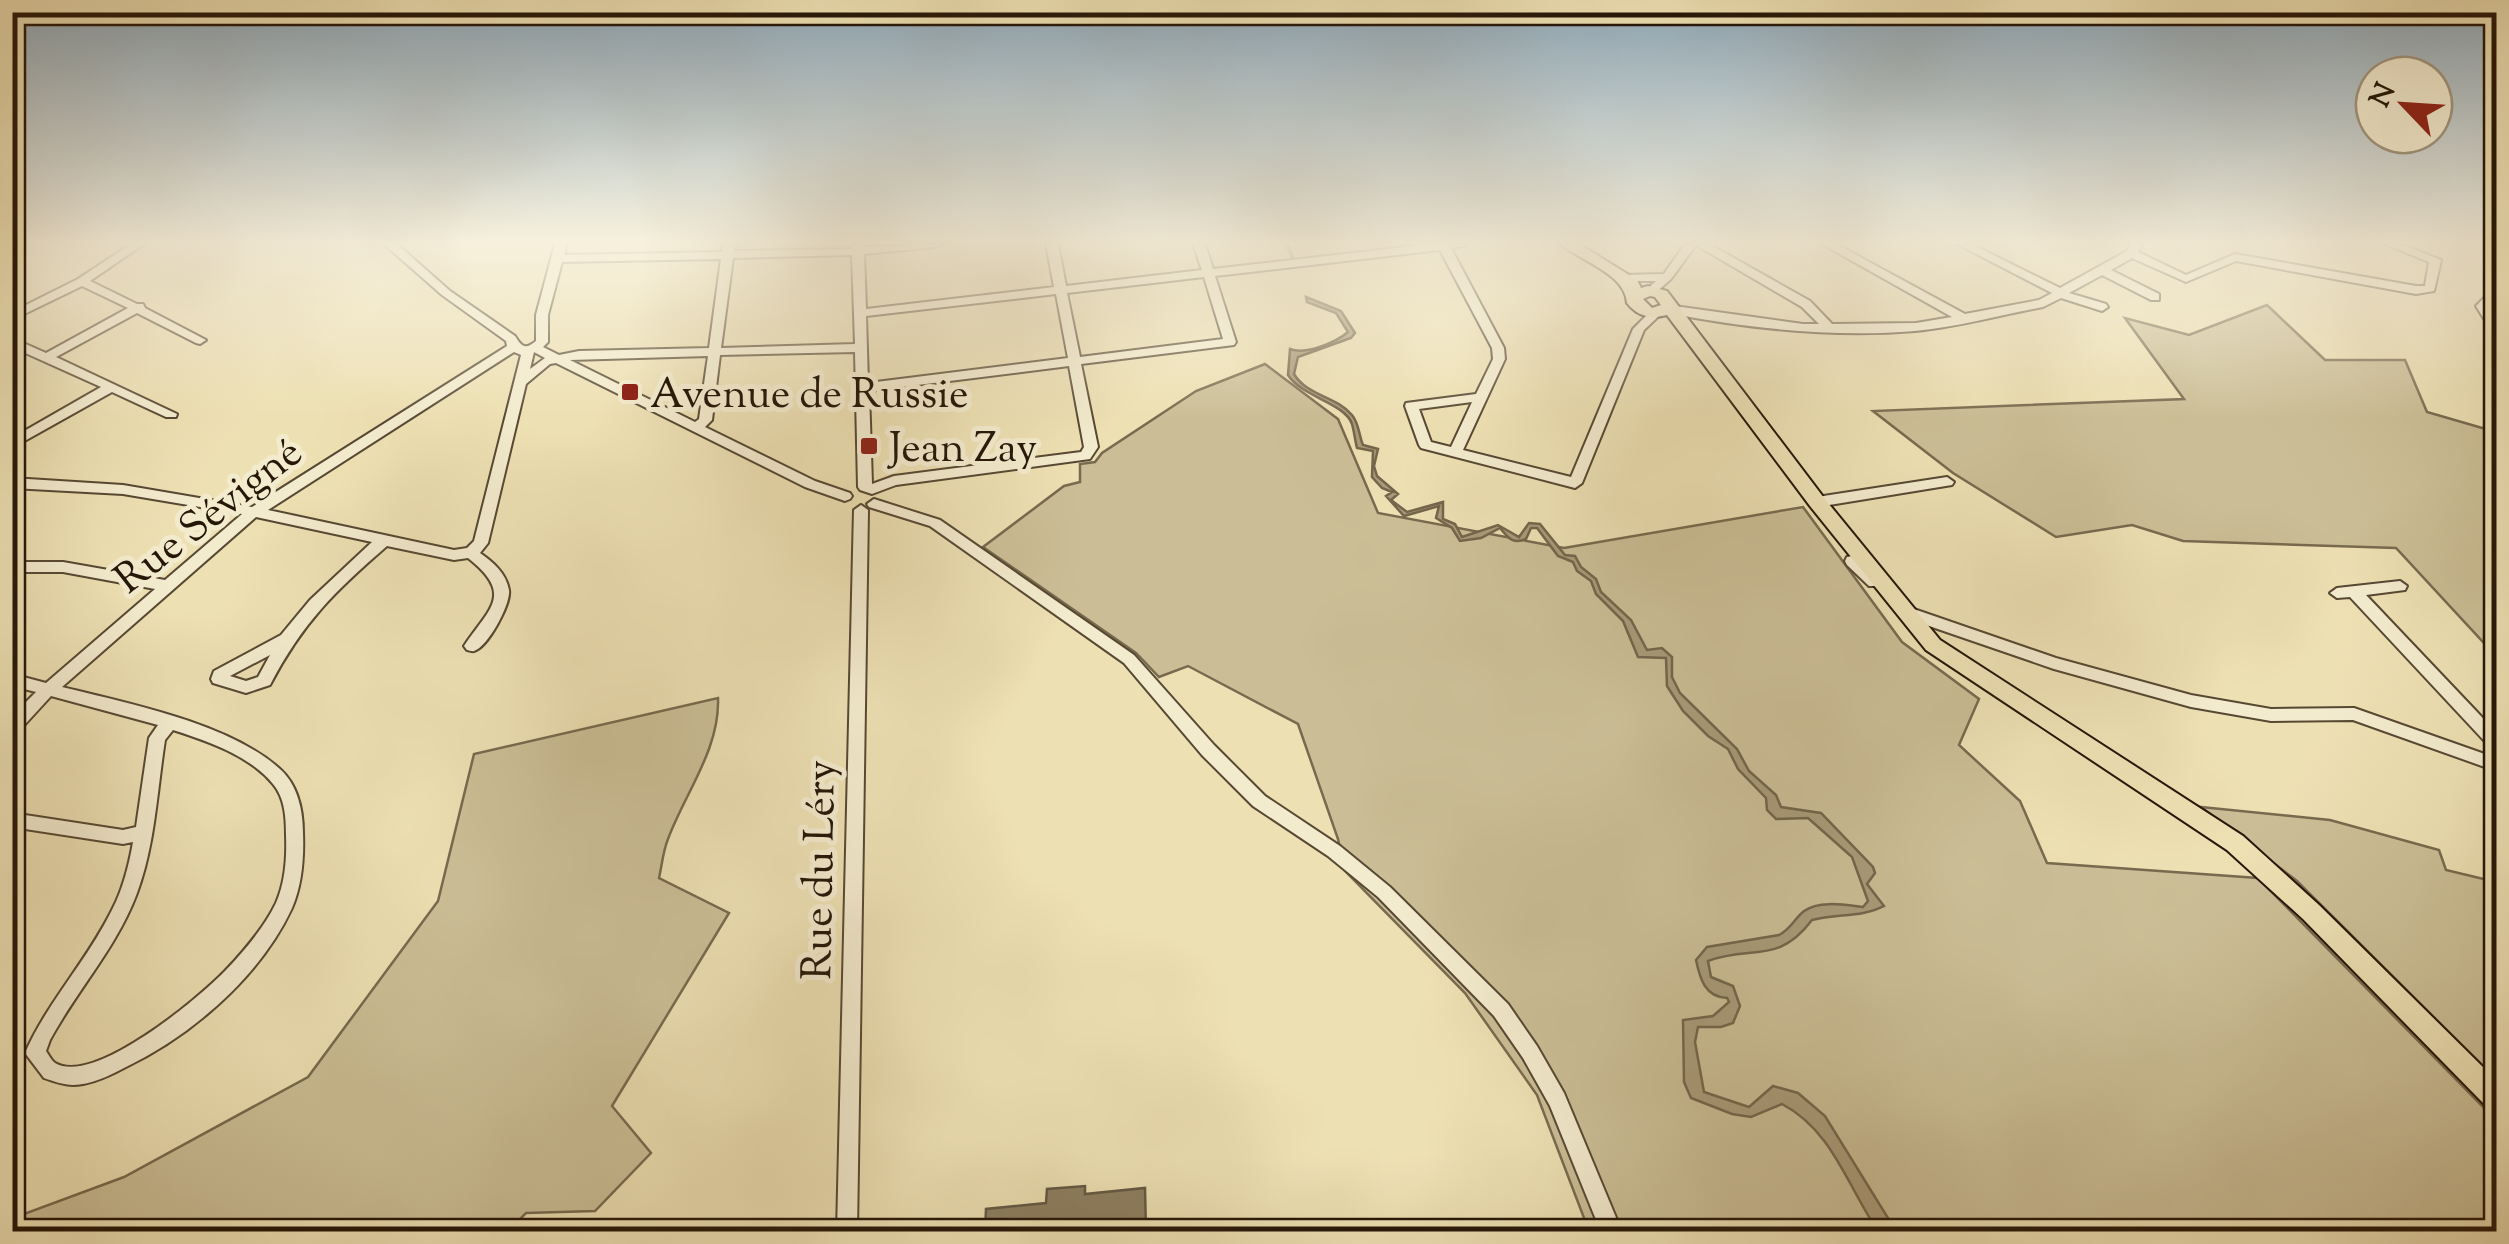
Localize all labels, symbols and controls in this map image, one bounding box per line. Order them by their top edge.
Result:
north arrow [2354,55,2454,155]
text: N [2361,77,2407,114]
place label: Avenue de Russie [650,367,969,427]
marker: Avenue de Russie [619,381,641,403]
place label: Jean Zay [887,421,1037,481]
street label: Rue Sévigné [103,425,317,610]
marker: Jean Zay [858,435,880,457]
street label: Rue du Léry [790,760,854,980]

